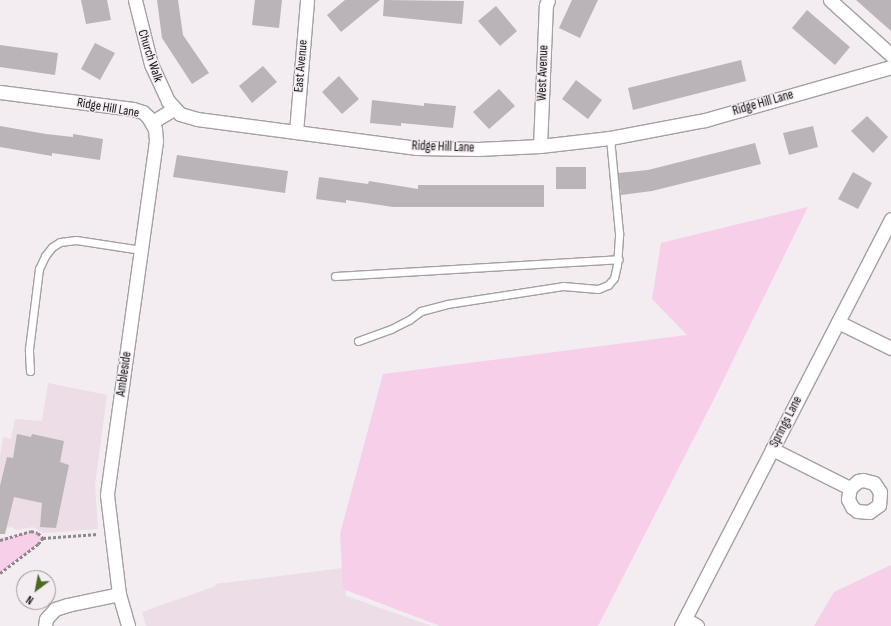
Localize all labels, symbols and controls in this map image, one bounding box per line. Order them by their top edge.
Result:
street label: Church Walk [134,28,166,84]
street label: East Avenue [291,39,311,93]
street label: West Avenue [534,45,552,101]
street label: Ridge Hill Lane [731,87,795,119]
street label: Ridge Hill Lane [76,95,140,121]
street label: Ridge Hill Lane [411,138,475,156]
street label: Ambleside [113,351,135,397]
street label: Springs Lane [767,394,805,450]
north arrow [16,570,56,610]
text: N [24,593,36,607]

